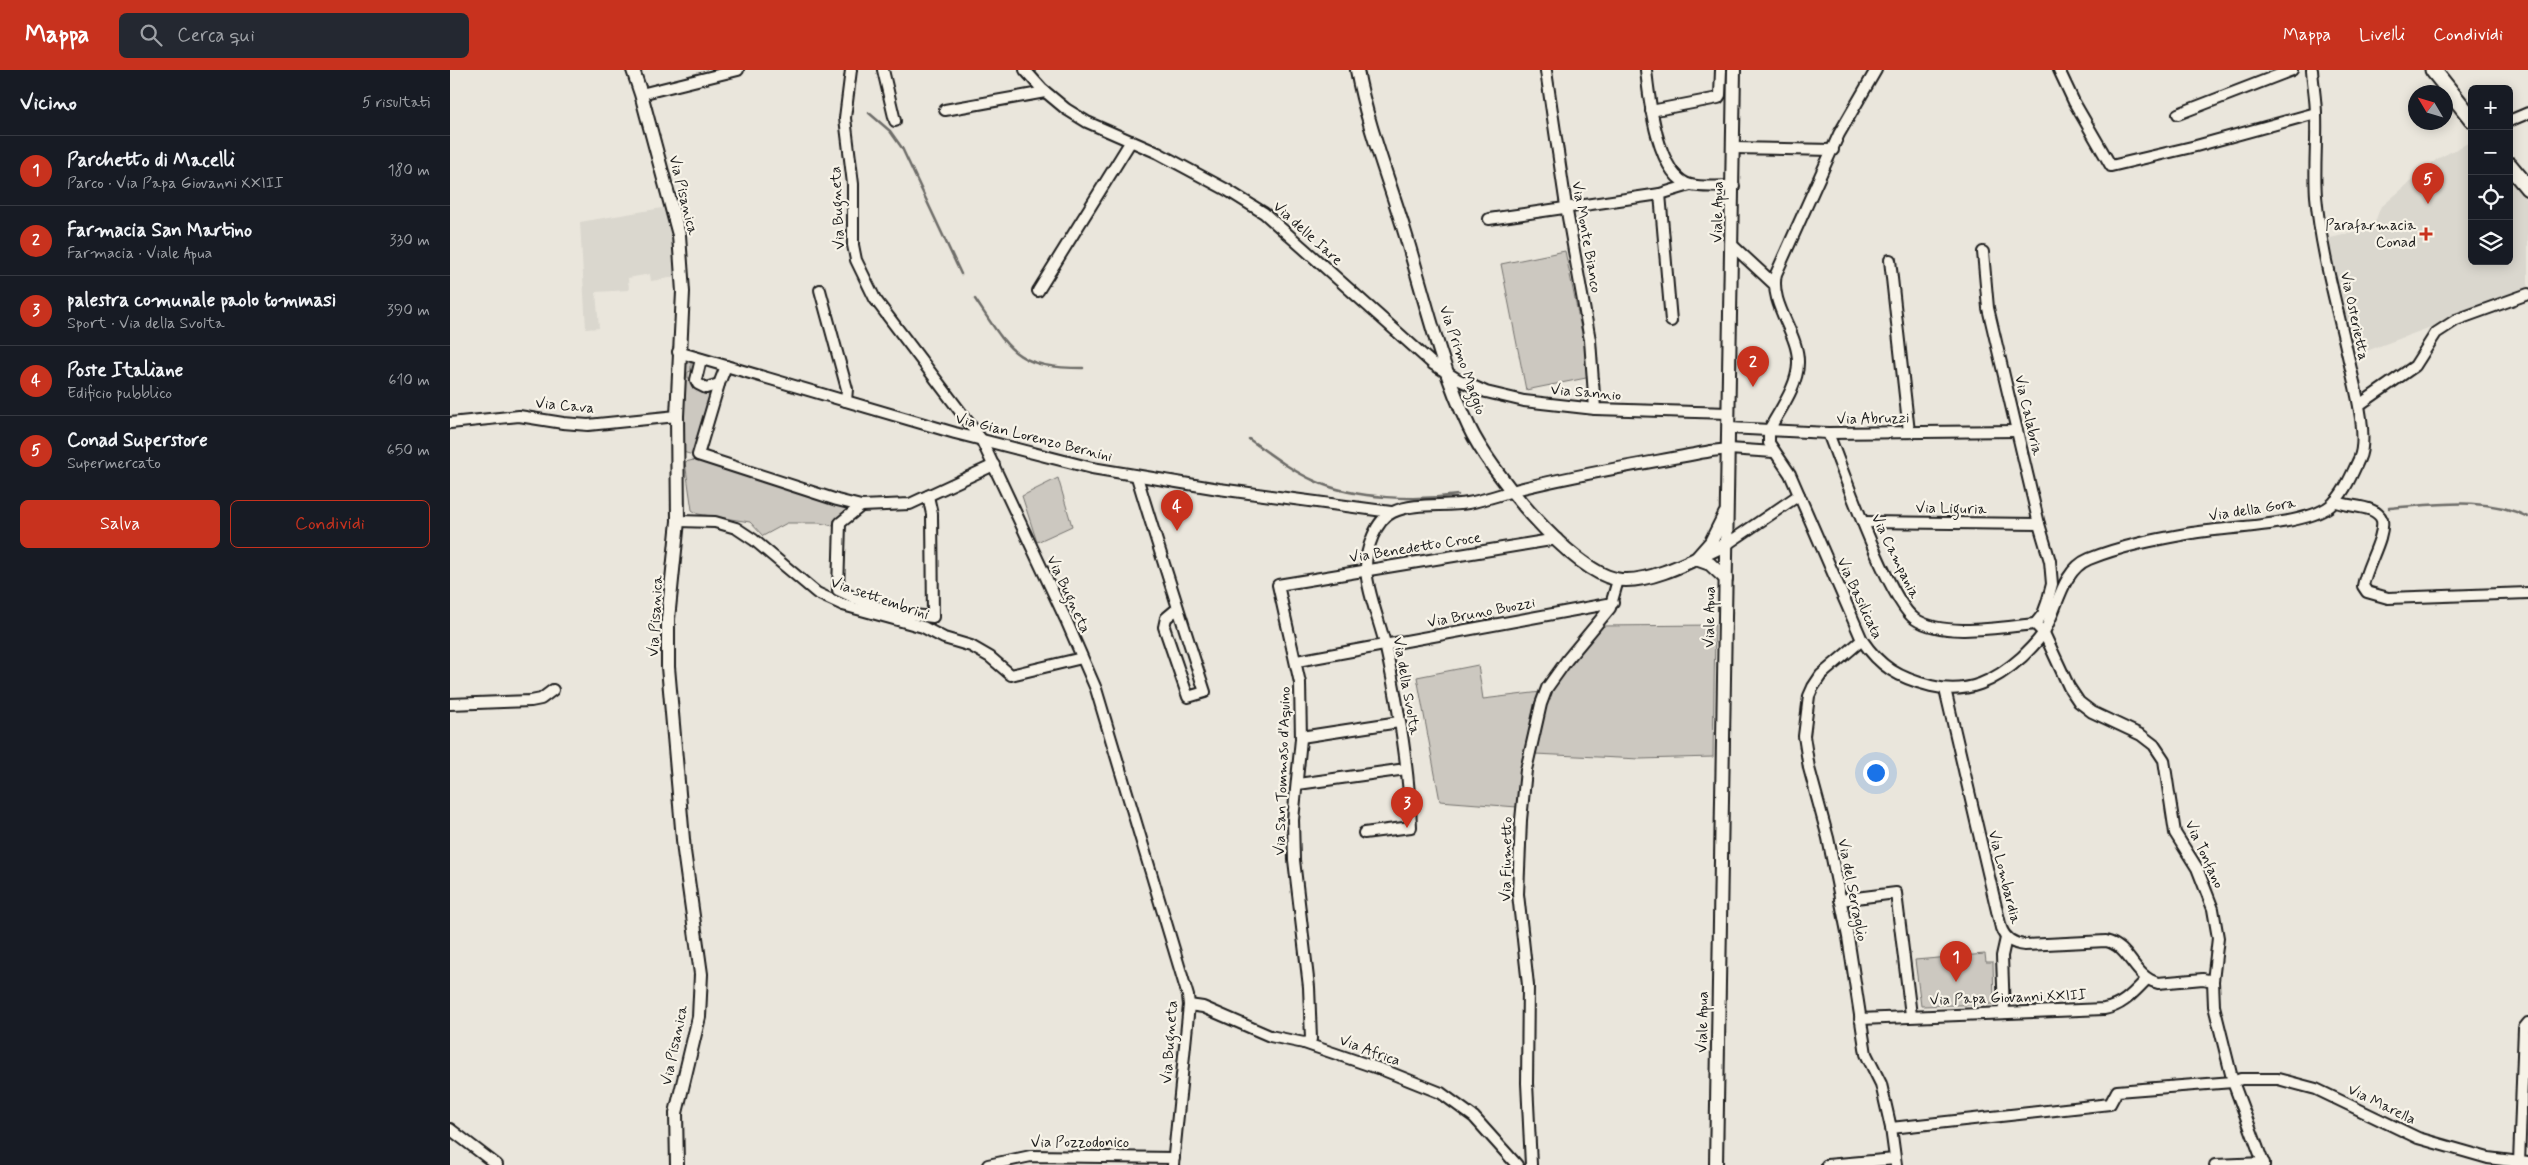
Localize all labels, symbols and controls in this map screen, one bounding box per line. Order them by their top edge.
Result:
search box [119,13,469,58]
text: Mappa [25,20,89,51]
icon: search [137,21,165,49]
text: Cerca qui [177,23,255,48]
text: Mappa [2283,23,2331,47]
text: Livelli [2359,23,2405,47]
text: Condividi [2433,23,2503,47]
north arrow [2408,85,2453,130]
map controls [2468,85,2513,265]
button: + [2468,85,2513,130]
text: Vicino [20,89,77,117]
text: 5 risultati [362,92,430,113]
button: − [2468,130,2513,175]
text: Parchetto di Macelli [67,148,235,173]
street label: Via Pisanica [663,153,703,238]
text: 1 [32,160,40,181]
text: 180 m [387,160,430,181]
pin: 5 [2412,163,2444,204]
street label: Via Bugneta [826,166,851,250]
text: Parco · Via Papa Giovanni XXIII [67,173,284,194]
button: locate [2468,175,2513,220]
street label: Via Monte Bianco [1566,180,1606,295]
street label: Viale Apua [1707,181,1730,243]
street label: Via delle Iare [1268,197,1347,270]
place label: Parafarmacia Conad [2325,216,2417,253]
text: Farmacia San Martino [67,218,252,243]
button: layers [2468,220,2513,265]
marker: Parafarmacia Conad [2420,228,2432,240]
text: 2 [32,230,40,251]
text: 330 m [389,230,430,251]
text: Farmacia · Viale Apua [67,243,212,264]
street label: Via Osterietta [2335,270,2373,363]
text: palestra comunale paolo tommasi [67,288,336,313]
text: 3 [32,300,40,321]
text: 390 m [387,300,430,321]
street label: Via Primo Maggio [1433,303,1490,418]
text: Sport · Via della Svolta [67,313,225,334]
pin: 2 [1737,346,1769,387]
text: Poste Italiane [67,358,183,383]
text: 4 [31,370,41,391]
text: 610 m [388,370,430,391]
street label: Via Calabria [2009,373,2047,458]
street label: Via Sannio [1550,380,1622,406]
text: Edificio pubblico [67,383,172,404]
street label: Via Cava [535,393,596,419]
street label: Via Abruzzi [1836,408,1910,430]
street label: Via Gian Lorenzo Bernini [953,409,1114,467]
text: Conad Superstore [67,428,208,453]
text: 5 [31,440,41,461]
text: 650 m [387,440,430,461]
text: Supermercato [67,453,161,474]
pin: 4 [1161,490,1193,531]
street label: Via della Gora [2207,493,2298,527]
street label: Via Liguria [1915,498,1988,521]
button: Salva [20,500,220,548]
button: Condividi [230,500,430,548]
street label: Via Campania [1866,511,1925,603]
street label: Via Benedetto Croce [1348,528,1482,568]
street label: Via Bugneta [1040,552,1095,637]
street label: Via Basilicata [1831,554,1887,642]
street label: Via settembrini [828,573,931,625]
street label: Via Pisanica [644,574,668,657]
street label: Viale Apua [1699,586,1722,648]
street label: Via Bruno Buozzi [1425,593,1537,633]
street label: Via della Svolta [1388,636,1425,738]
street label: Via San Tommaso d'Aquino [1270,686,1296,856]
your location [1863,760,1889,786]
pin: 3 [1391,787,1423,828]
street label: Via Fiumetto [1496,816,1518,902]
street label: Via Tonfano [2180,817,2229,892]
street label: Via Lombardia [1983,828,2026,927]
street label: Via del Serraglio [1831,837,1872,943]
pin: 1 [1940,941,1972,982]
street label: Via Papa Giovanni XXIII [1929,985,2087,1011]
street label: Viale Apua [1692,991,1715,1053]
street label: Via Bugneta [1157,1000,1184,1085]
street label: Via Pisanica [657,1002,693,1087]
street label: Via Africa [1336,1031,1403,1071]
street label: Via Marella [2344,1080,2419,1130]
street label: Via Pozzodonico [1031,1133,1129,1153]

